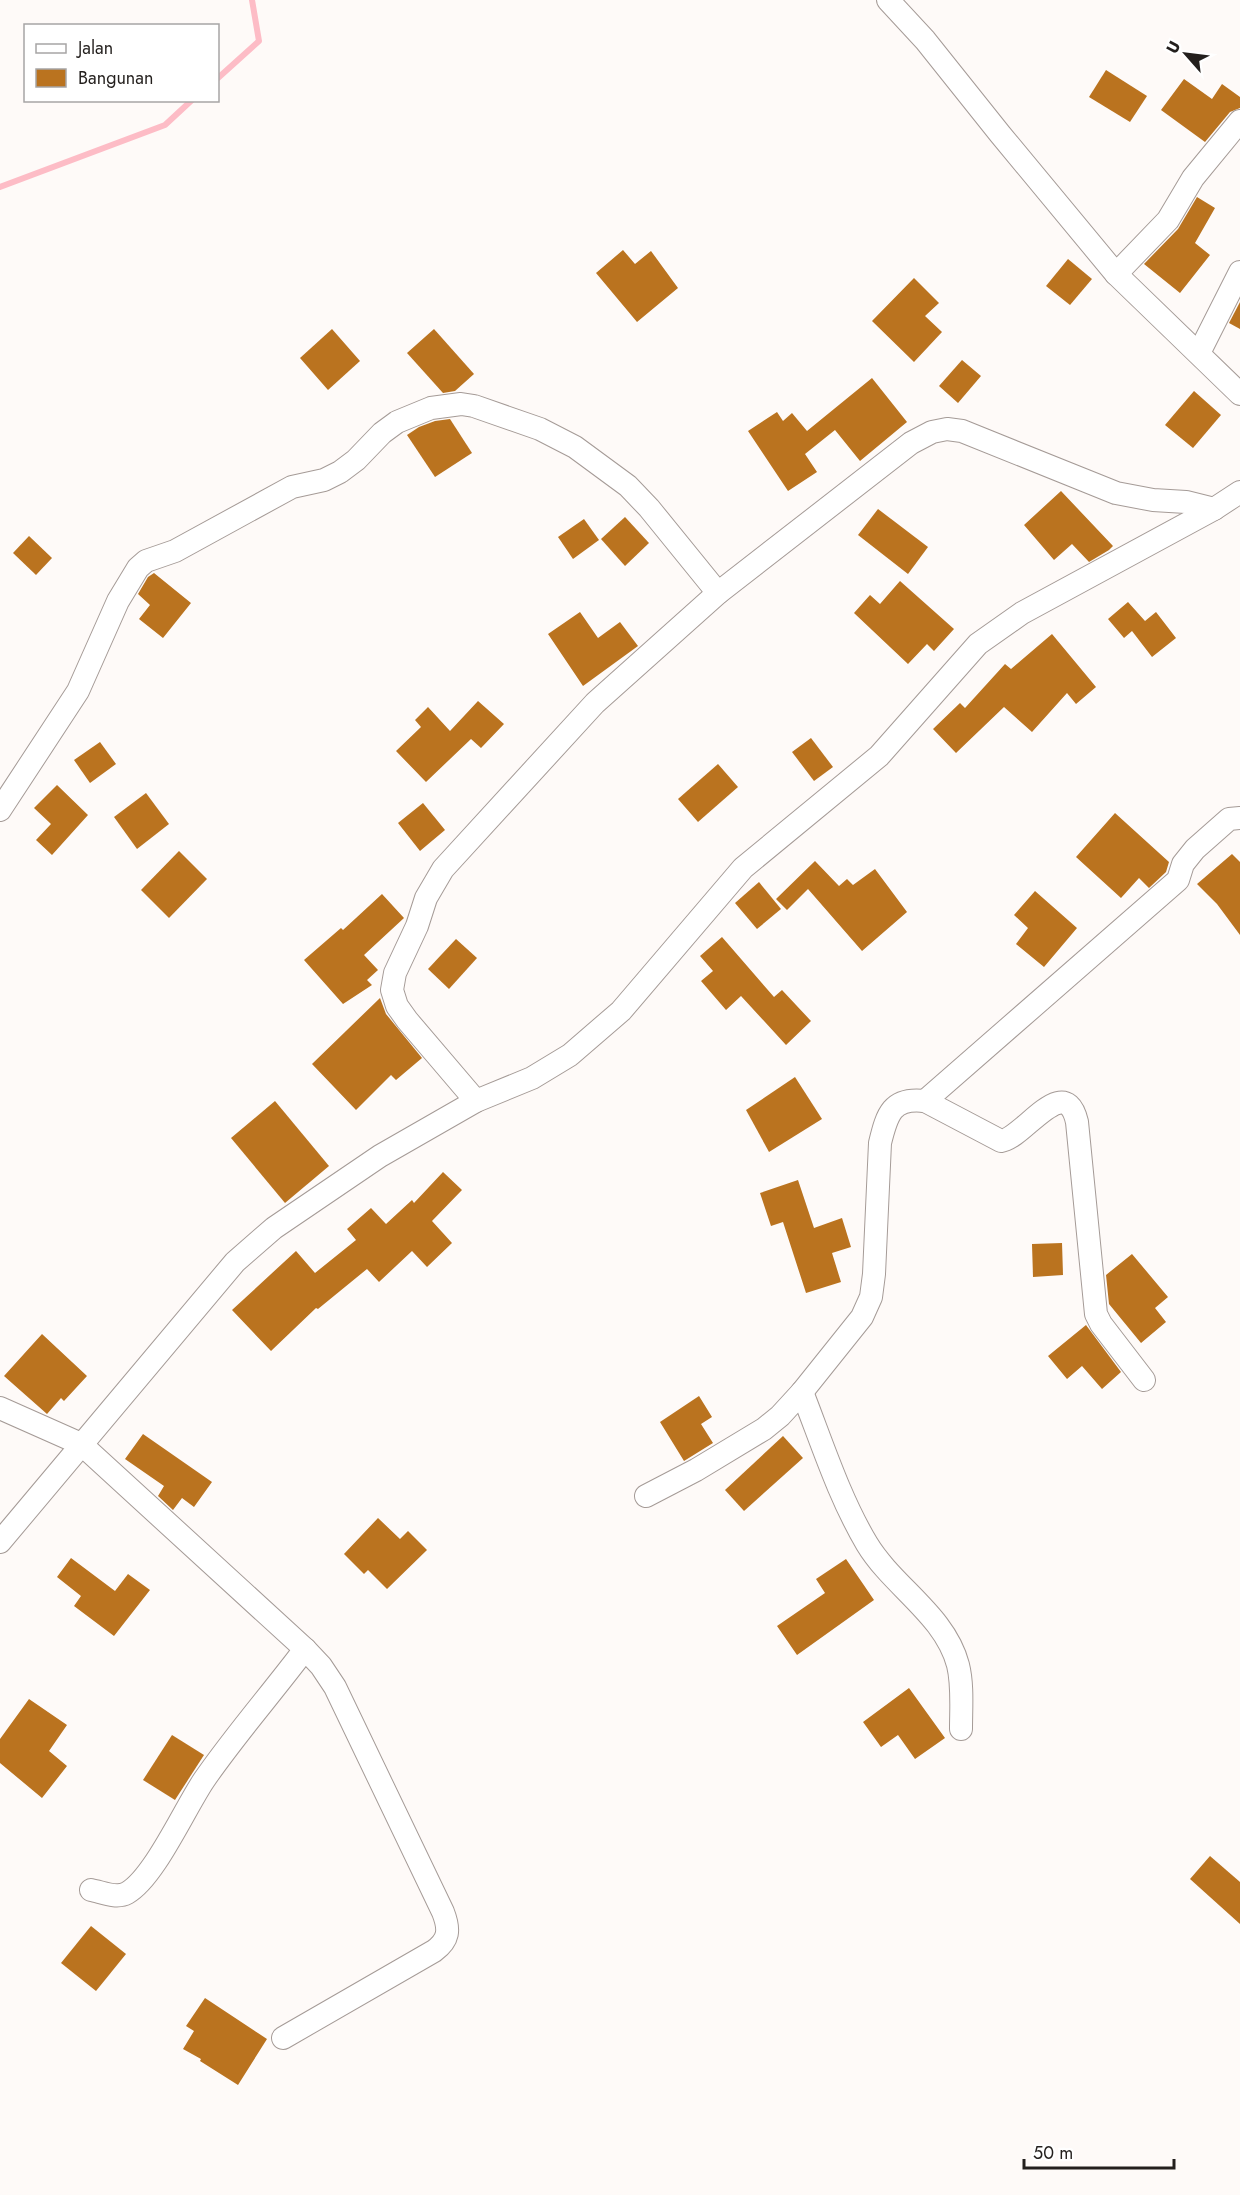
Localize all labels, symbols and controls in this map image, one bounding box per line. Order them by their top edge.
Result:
legend [24,24,219,102]
north arrow [1156,24,1216,84]
text: Jalan [76,35,113,61]
text: U [1160,37,1186,58]
text: Bangunan [78,65,153,91]
scale bar [1024,2132,1174,2170]
text: 50 m [1033,2140,1073,2166]

